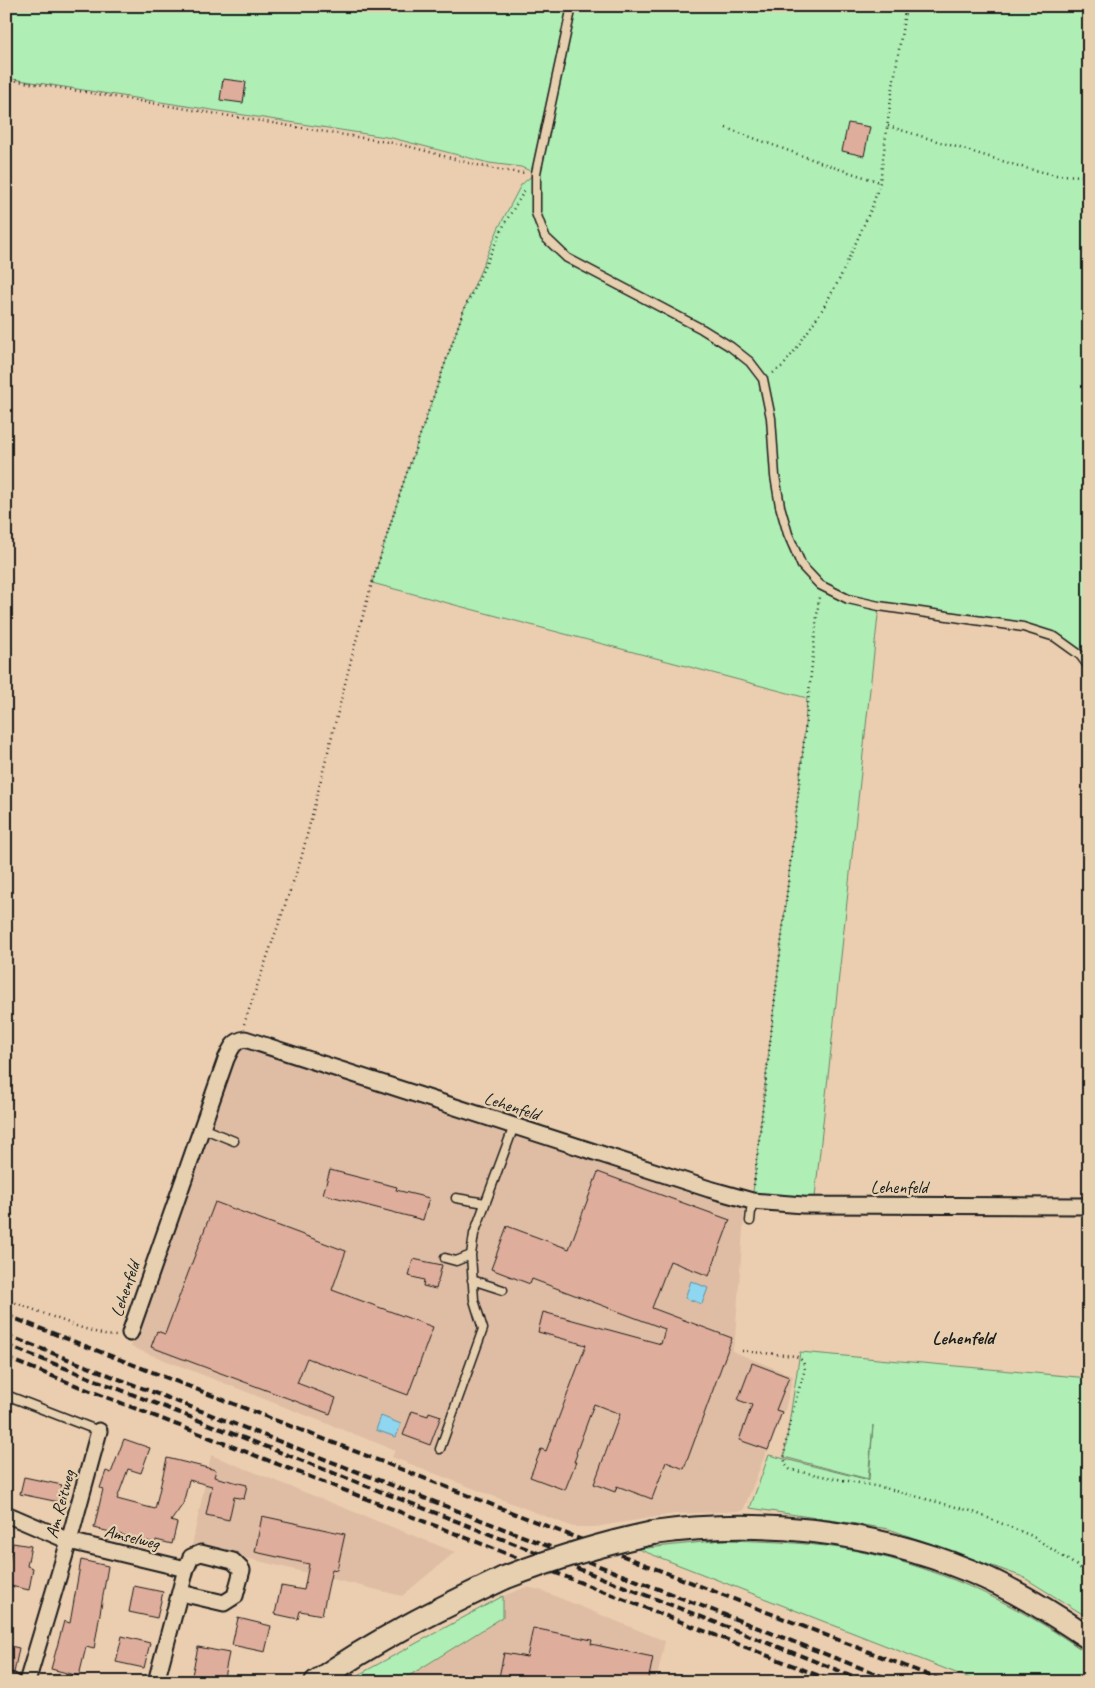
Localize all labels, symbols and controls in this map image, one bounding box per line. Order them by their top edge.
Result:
street label: Lehenfeld [481,1087,545,1126]
street label: Lehenfeld [870,1176,930,1198]
street label: Lehenfeld [105,1256,146,1320]
district label: Lehenfeld [932,1326,997,1350]
street label: Am Reitweg [40,1466,80,1541]
street label: Amselweg [102,1520,163,1555]

